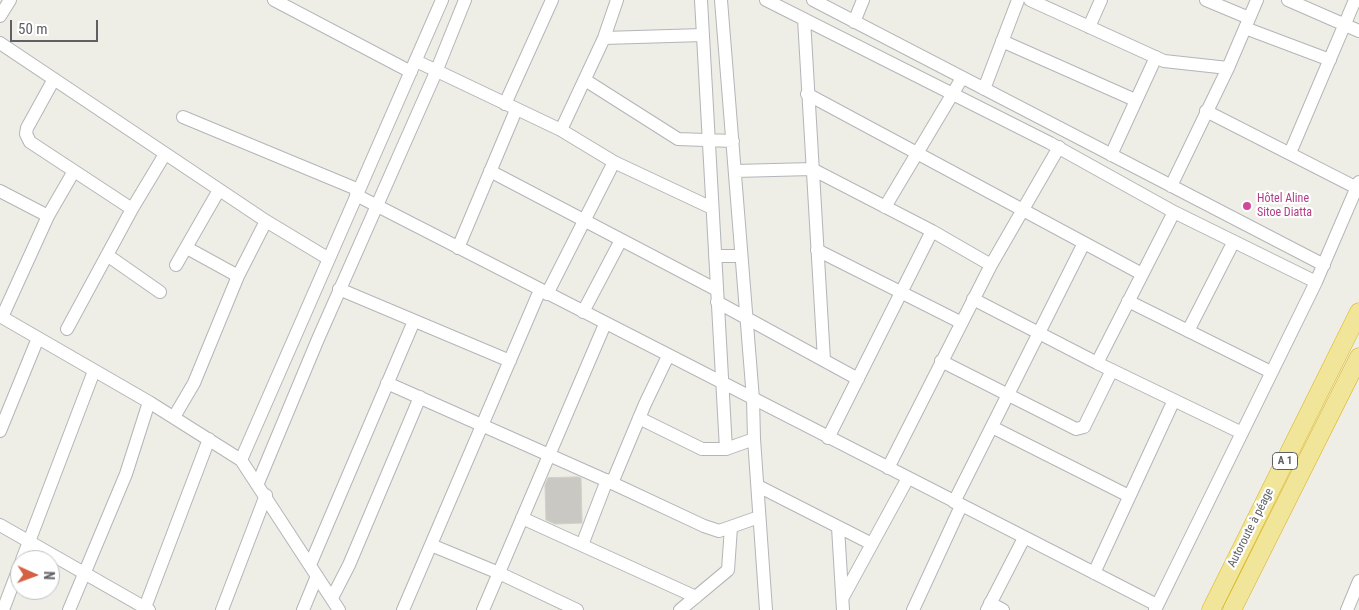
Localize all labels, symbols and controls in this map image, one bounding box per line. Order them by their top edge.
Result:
scale bar [12,10,100,42]
text: 50 m [18,20,48,38]
place label: Hôtel Aline Sitoe Diatta [1257,192,1312,220]
marker: Hôtel Aline Sitoe Diatta [1241,200,1253,212]
road number: A 1 [1272,452,1298,470]
street label: Autoroute à péage [1225,486,1277,570]
north arrow [10,550,60,600]
text: N [41,571,57,580]

